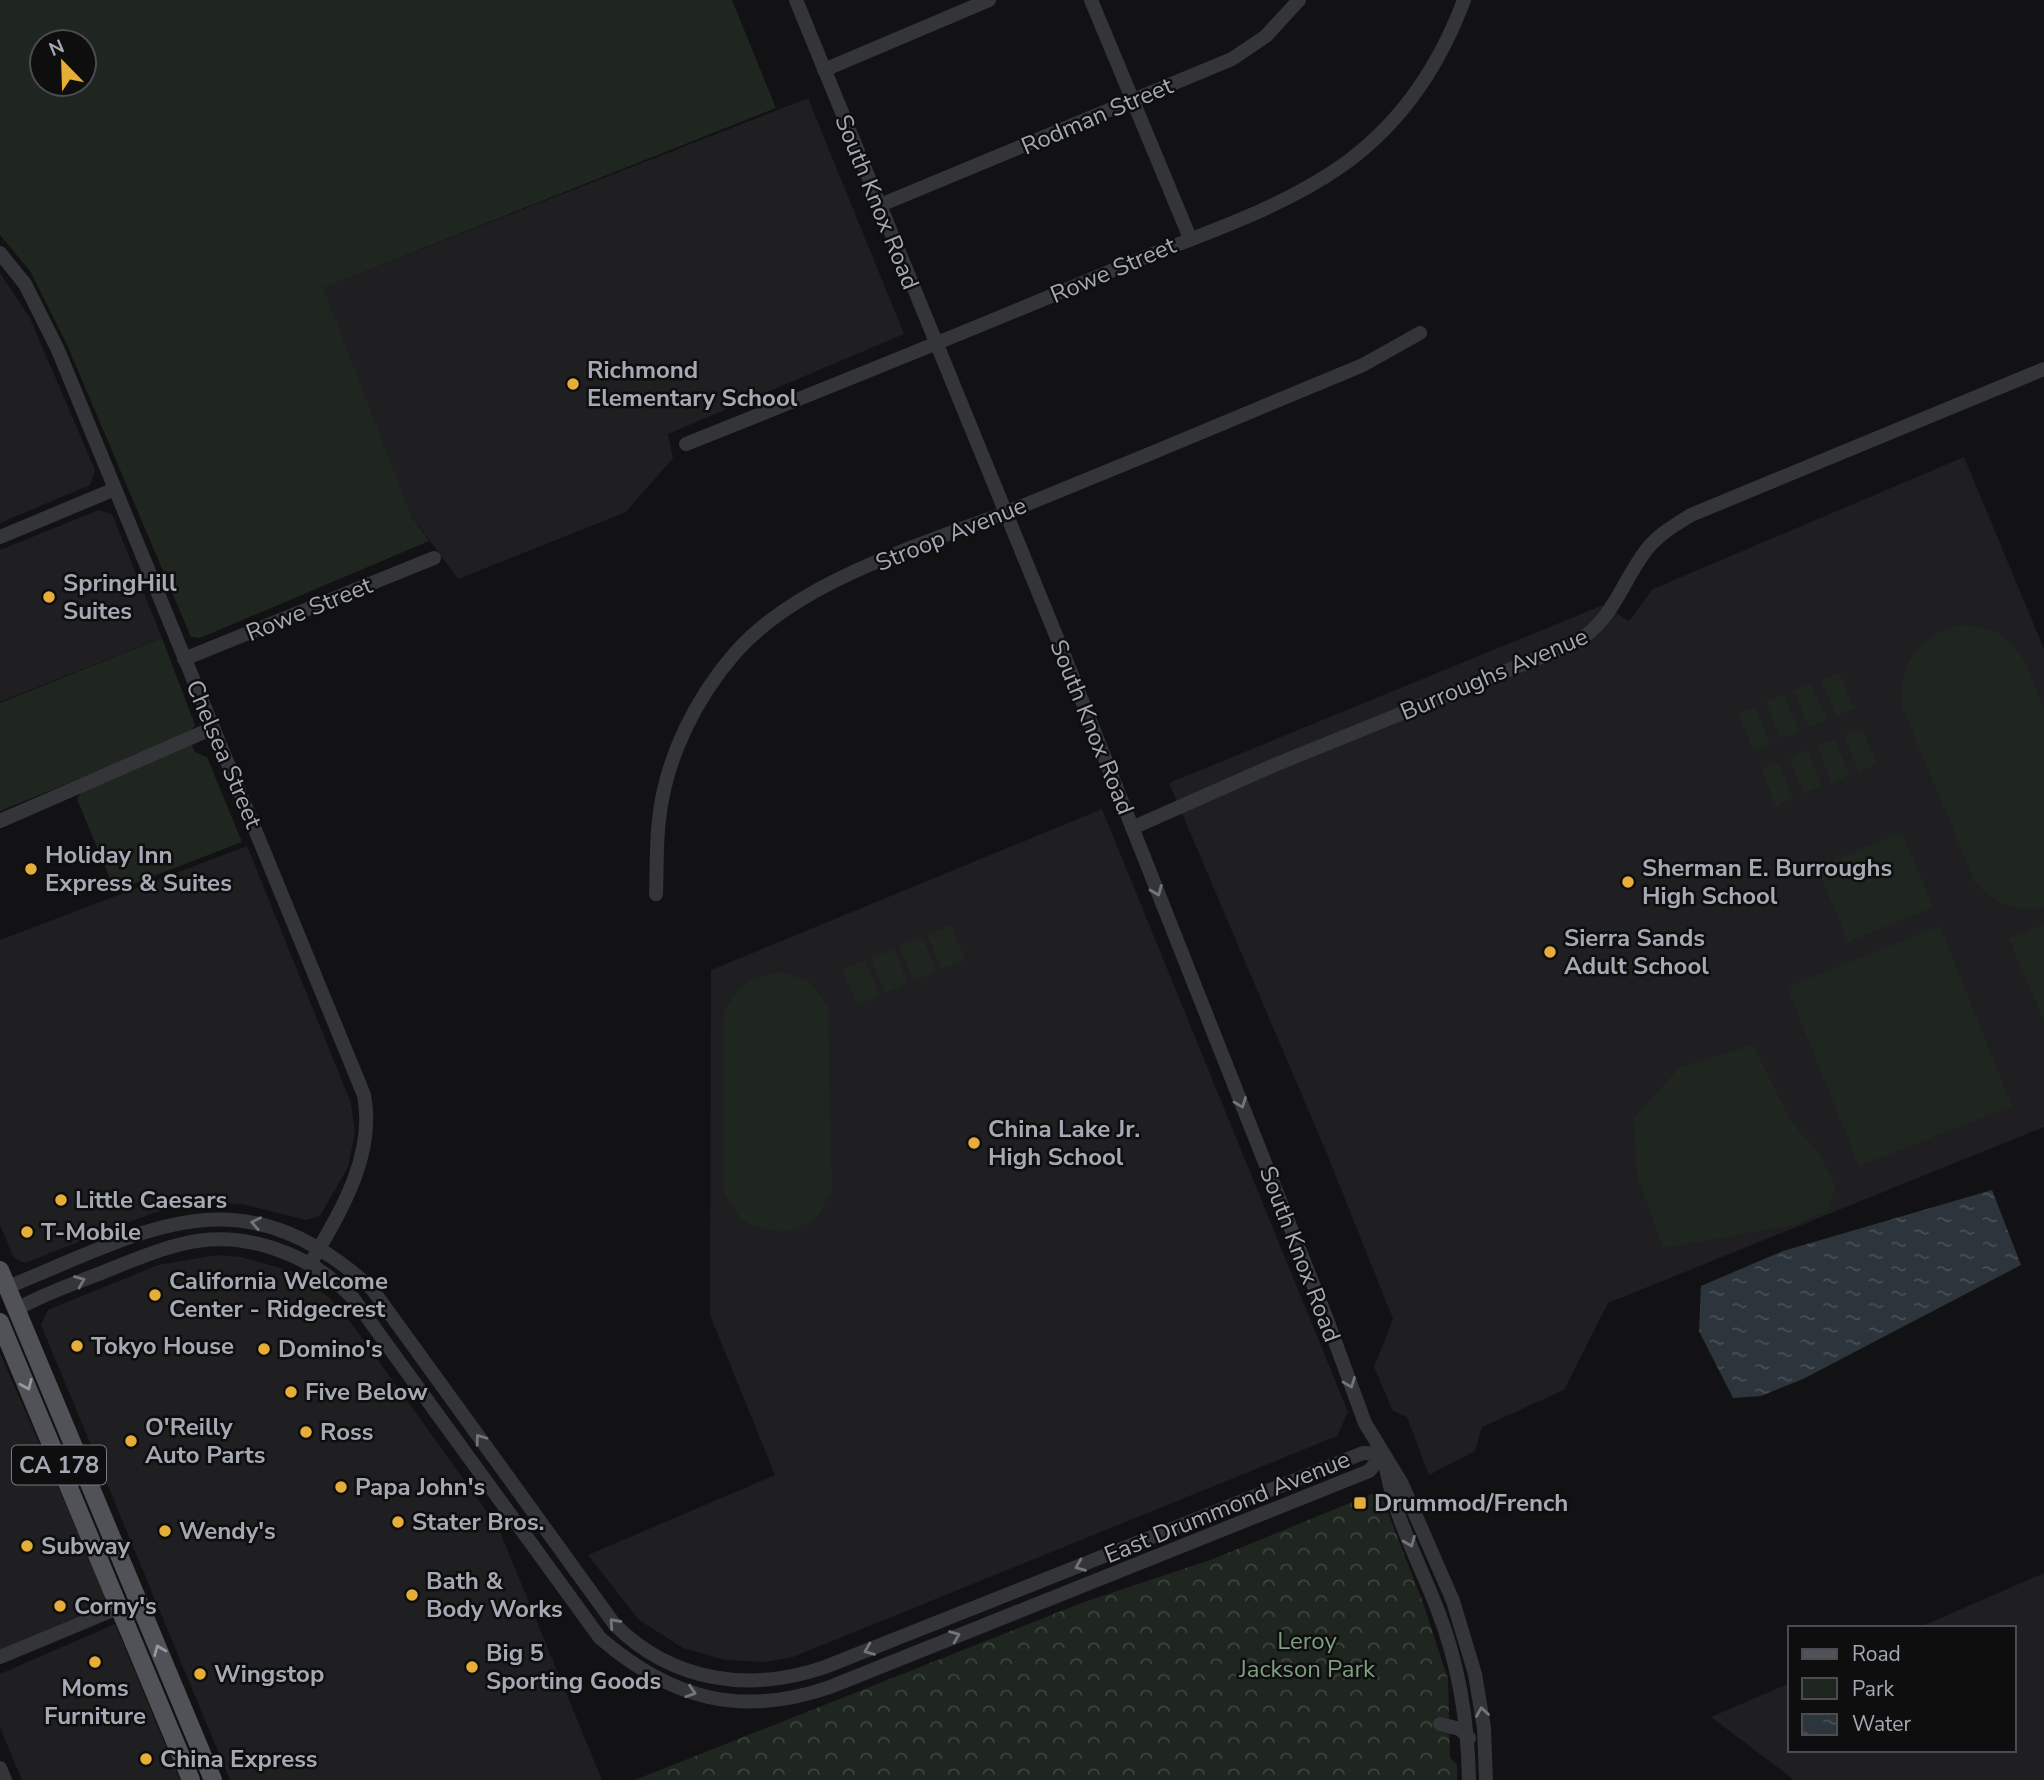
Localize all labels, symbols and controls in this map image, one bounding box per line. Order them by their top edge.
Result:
north arrow [28,28,98,98]
text: N [45,34,68,63]
street label: Rodman Street [1016,69,1178,162]
street label: South Knox Road [827,110,927,294]
street label: Rowe Street [1045,229,1181,311]
place label: Richmond Elementary School [587,354,798,414]
marker: Richmond Elementary School [565,376,581,392]
street label: Stroop Avenue [871,489,1031,579]
place label: SpringHill Suites [63,567,177,627]
street label: Rowe Street [241,569,377,649]
marker: SpringHill Suites [41,589,57,605]
street label: Burroughs Avenue [1395,620,1593,728]
street label: South Knox Road [1042,635,1142,819]
street label: Chelsea Street [178,675,270,834]
place label: Holiday Inn Express & Suites [45,839,232,899]
place label: Sherman E. Burroughs High School [1642,852,1892,912]
marker: Holiday Inn Express & Suites [23,861,39,877]
marker: Sherman E. Burroughs High School [1620,874,1636,890]
one-way arrow [1149,885,1163,897]
place label: Sierra Sands Adult School [1564,922,1709,982]
marker: Sierra Sands Adult School [1542,944,1558,960]
one-way arrow [1232,1096,1246,1108]
place label: China Lake Jr. High School [988,1113,1140,1173]
marker: China Lake Jr. High School [966,1135,982,1151]
street label: South Knox Road [1252,1161,1348,1347]
place label: Little Caesars [75,1184,227,1216]
marker: Little Caesars [53,1192,69,1208]
place label: T-Mobile [41,1216,141,1248]
one-way arrow [250,1217,262,1232]
marker: T-Mobile [19,1224,35,1240]
place label: California Welcome Center - Ridgecrest [169,1265,388,1325]
one-way arrow [73,1276,85,1290]
marker: California Welcome Center - Ridgecrest [147,1287,163,1303]
place label: Tokyo House [91,1330,234,1362]
place label: Domino's [278,1333,383,1365]
marker: Tokyo House [69,1338,85,1354]
marker: Domino's [256,1341,272,1357]
place label: Five Below [305,1376,428,1408]
one-way arrow [1341,1377,1355,1389]
one-way arrow [18,1378,32,1390]
marker: Five Below [283,1384,299,1400]
place label: O'Reilly Auto Parts [145,1411,265,1471]
place label: Ross [320,1416,373,1448]
marker: Ross [298,1424,314,1440]
marker: O'Reilly Auto Parts [123,1433,139,1449]
one-way arrow [476,1434,488,1447]
street label: East Drummond Avenue [1099,1443,1355,1571]
road number: CA 178 [12,1446,106,1484]
place label: Papa John's [355,1471,485,1503]
marker: Papa John's [333,1479,349,1495]
place label: Drummod/French [1374,1487,1568,1519]
marker: Drummod/French [1352,1495,1368,1511]
place label: Stater Bros. [412,1506,544,1538]
marker: Stater Bros. [390,1514,406,1530]
place label: Wendy's [179,1515,276,1547]
marker: Wendy's [157,1523,173,1539]
place label: Subway [41,1530,130,1562]
one-way arrow [1402,1535,1416,1548]
marker: Subway [19,1538,35,1554]
one-way arrow [1075,1557,1087,1571]
place label: Bath & Body Works [426,1565,563,1625]
marker: Bath & Body Works [404,1587,420,1603]
place label: Corny's [74,1590,157,1622]
marker: Corny's [52,1598,68,1614]
one-way arrow [610,1618,622,1631]
park label: Leroy Jackson Park [1238,1625,1376,1685]
legend [1788,1626,2016,1752]
one-way arrow [948,1631,960,1645]
place label: Big 5 Sporting Goods [486,1637,661,1697]
text: Road [1852,1640,1901,1668]
one-way arrow [863,1641,875,1655]
one-way arrow [153,1645,167,1657]
marker: Moms Furniture [87,1654,103,1670]
place label: Wingstop [214,1658,324,1690]
marker: Big 5 Sporting Goods [464,1659,480,1675]
marker: Wingstop [192,1666,208,1682]
place label: Moms Furniture [44,1672,146,1732]
text: Park [1852,1675,1894,1703]
one-way arrow [685,1684,697,1699]
one-way arrow [1474,1706,1489,1718]
text: Water [1852,1710,1911,1738]
place label: China Express [160,1743,318,1775]
marker: China Express [138,1751,154,1767]

